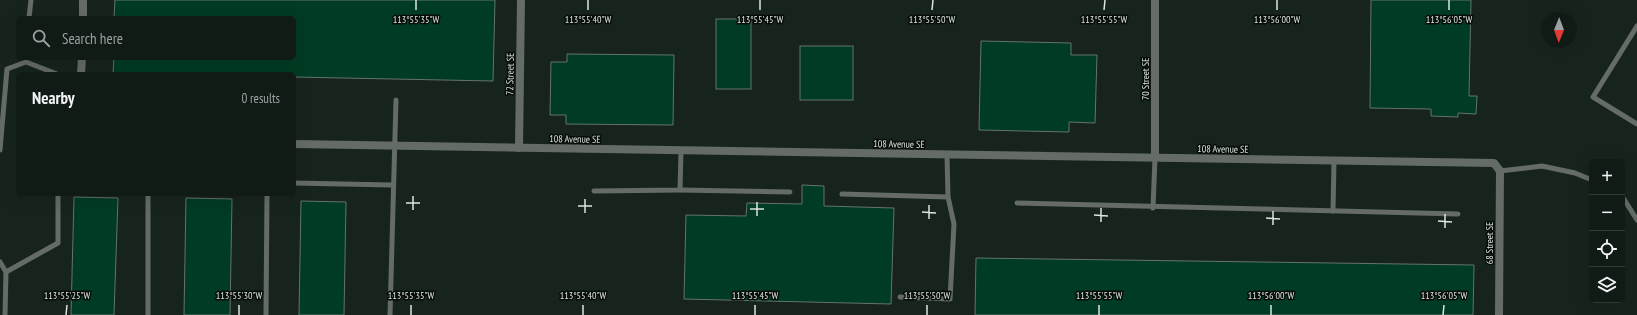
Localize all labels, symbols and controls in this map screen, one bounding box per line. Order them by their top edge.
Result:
north arrow [1541,12,1577,48]
text: 113°55'35"W [393,13,440,26]
text: 113°55'40"W [565,13,612,26]
text: 113°55'45"W [737,13,784,26]
text: 113°55'50"W [909,13,956,26]
text: 113°55'55"W [1081,13,1128,26]
text: 113°56'00"W [1254,13,1301,26]
text: 113°56'05"W [1426,13,1473,26]
search box [16,16,296,60]
icon: search [30,27,52,49]
text: Search here [62,29,123,48]
street label: 72 Street SE [503,53,517,95]
street label: 70 Street SE [1139,58,1152,100]
text: Nearby [32,87,75,109]
text: 0 results [241,90,280,107]
street label: 108 Avenue SE [549,132,601,146]
street label: 108 Avenue SE [873,137,925,151]
street label: 108 Avenue SE [1197,142,1249,156]
map controls [1589,159,1625,303]
button: + [1589,159,1625,195]
button: − [1589,195,1625,231]
street label: 68 Street SE [1483,222,1496,264]
button: locate [1589,231,1625,267]
button: layers [1589,267,1625,303]
text: 113°55'25"W [44,289,91,302]
text: 113°55'30"W [216,289,263,302]
text: 113°55'35"W [388,289,435,302]
text: 113°55'40"W [560,289,607,302]
text: 113°55'45"W [732,289,779,302]
text: 113°55'50"W [904,289,951,302]
text: 113°55'55"W [1076,289,1123,302]
text: 113°56'00"W [1248,289,1295,302]
text: 113°56'05"W [1421,289,1468,302]

